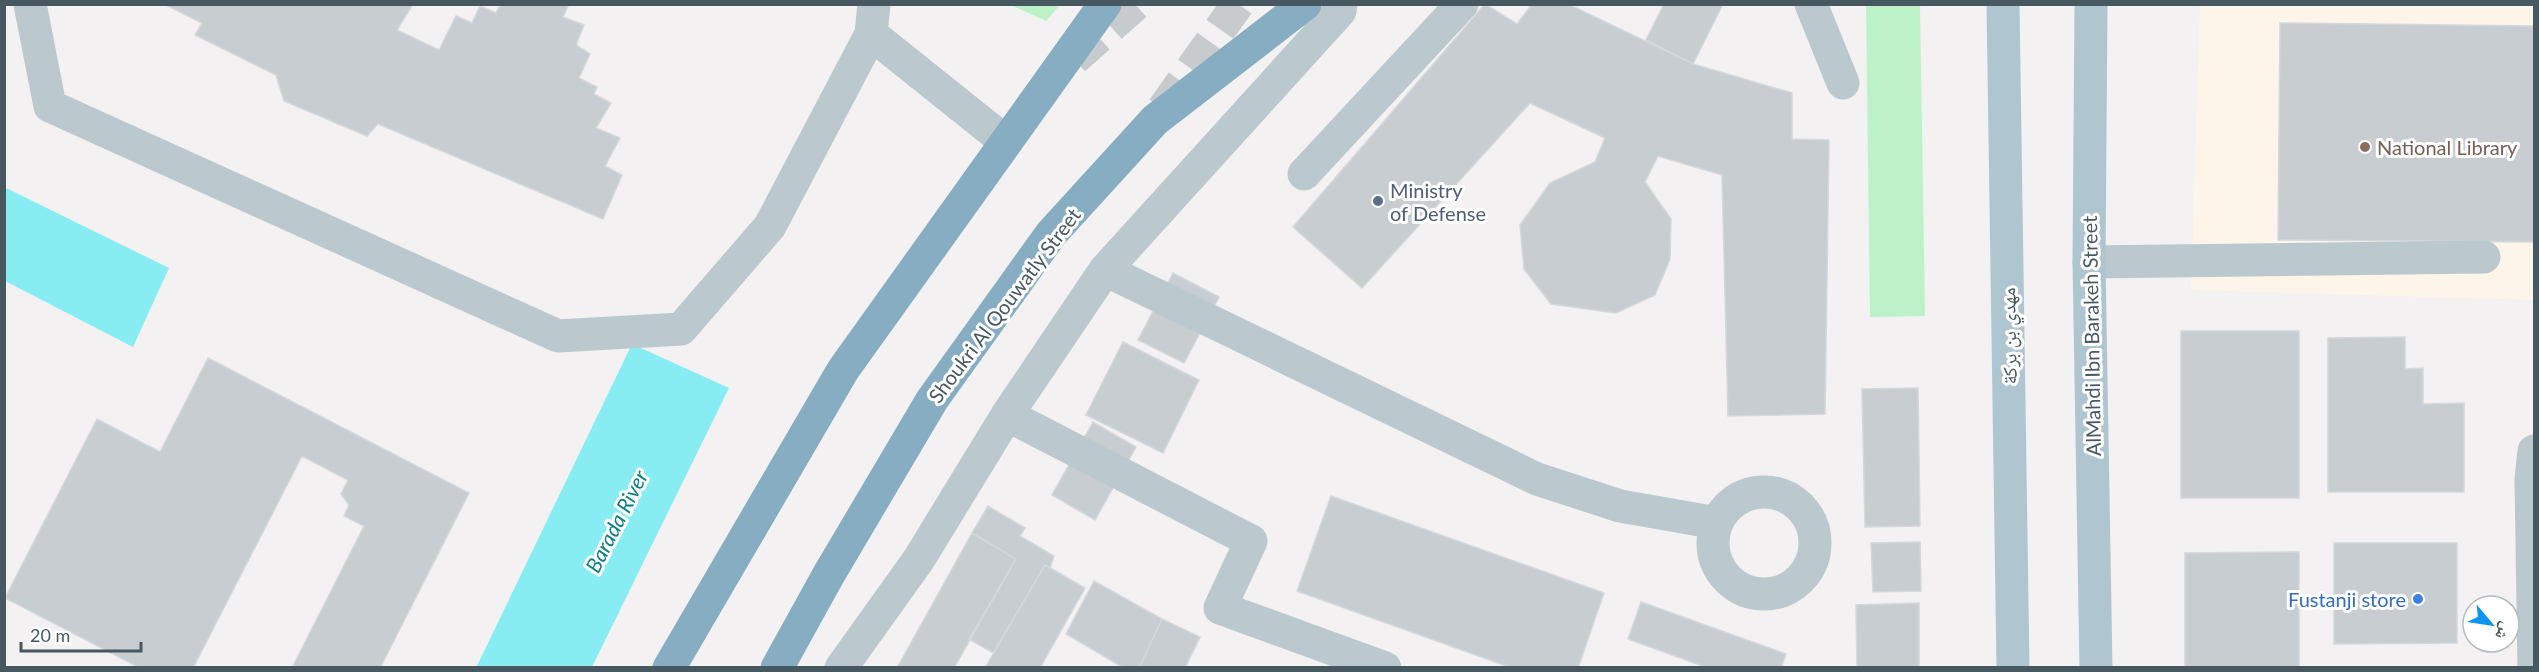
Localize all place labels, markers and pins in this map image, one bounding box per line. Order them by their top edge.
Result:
place label: National Library [2377,135,2518,159]
marker: National Library [2358,140,2372,154]
place label: Ministry of Defense [1390,178,1486,225]
marker: Ministry of Defense [1371,194,1385,208]
place label: Fustanji store [2288,587,2406,611]
marker: Fustanji store [2411,592,2425,606]

